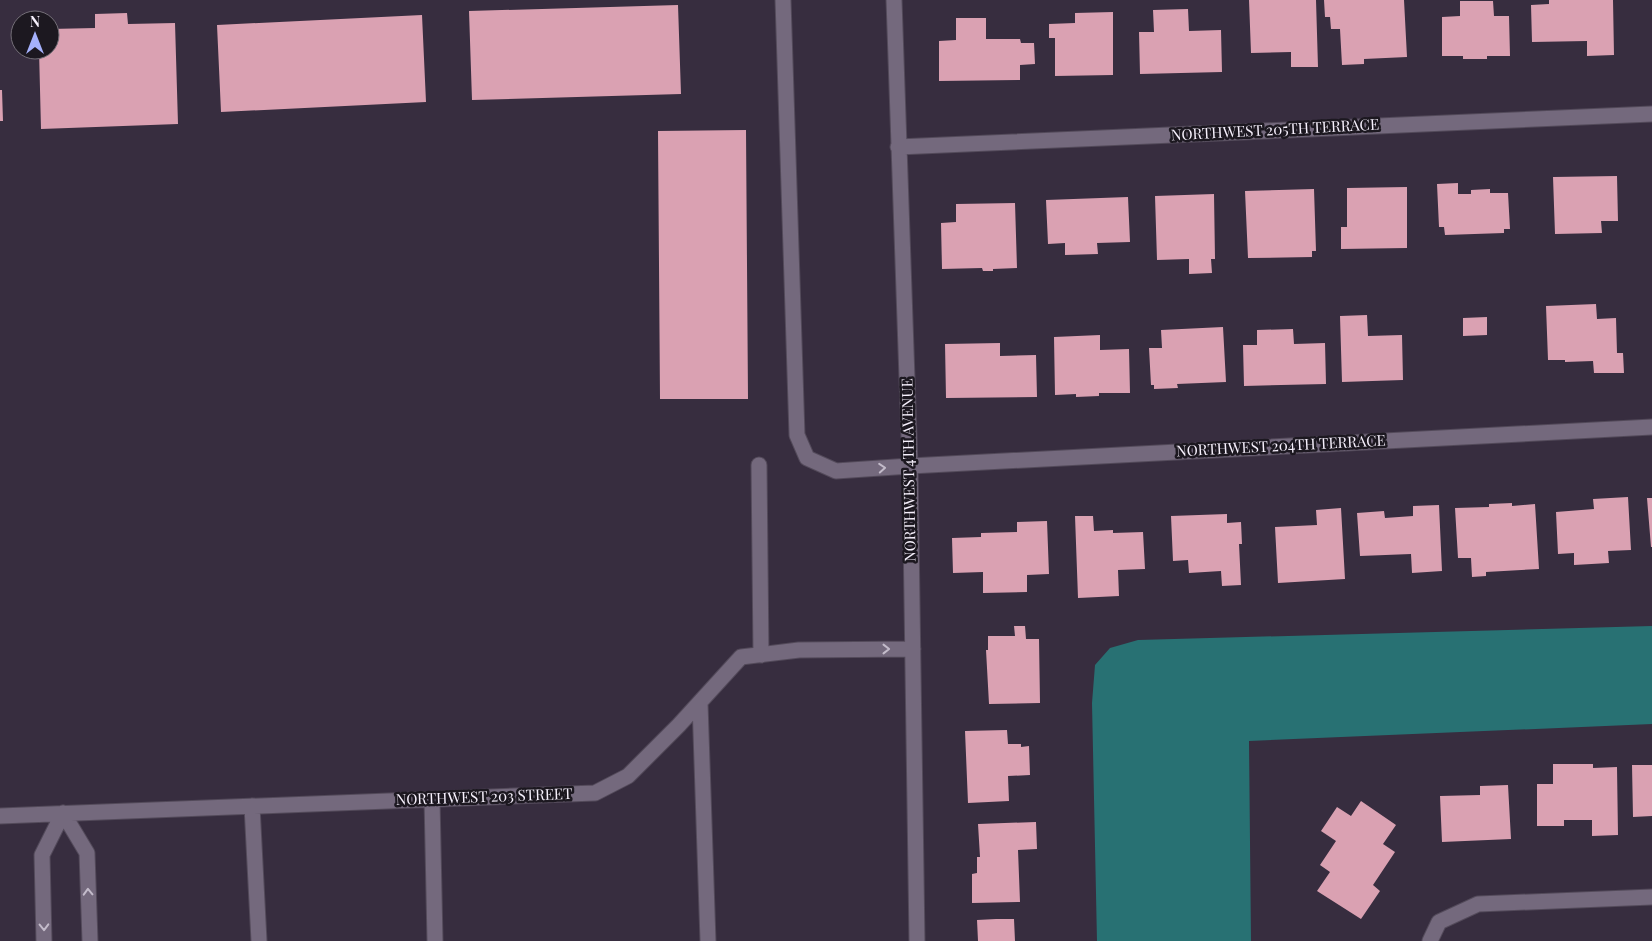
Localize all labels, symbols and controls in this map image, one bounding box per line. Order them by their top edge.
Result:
north arrow [10,10,60,60]
text: N [30,12,40,31]
street label: NORTHWEST 205TH TERRACE [1170,114,1380,144]
street label: NORTHWEST 4TH AVENUE [896,378,920,562]
street label: NORTHWEST 204TH TERRACE [1176,430,1386,460]
one-way arrow [878,462,886,473]
one-way arrow [882,644,890,654]
street label: NORTHWEST 203 STREET [395,783,573,809]
one-way arrow [83,888,93,896]
one-way arrow [38,923,49,931]

